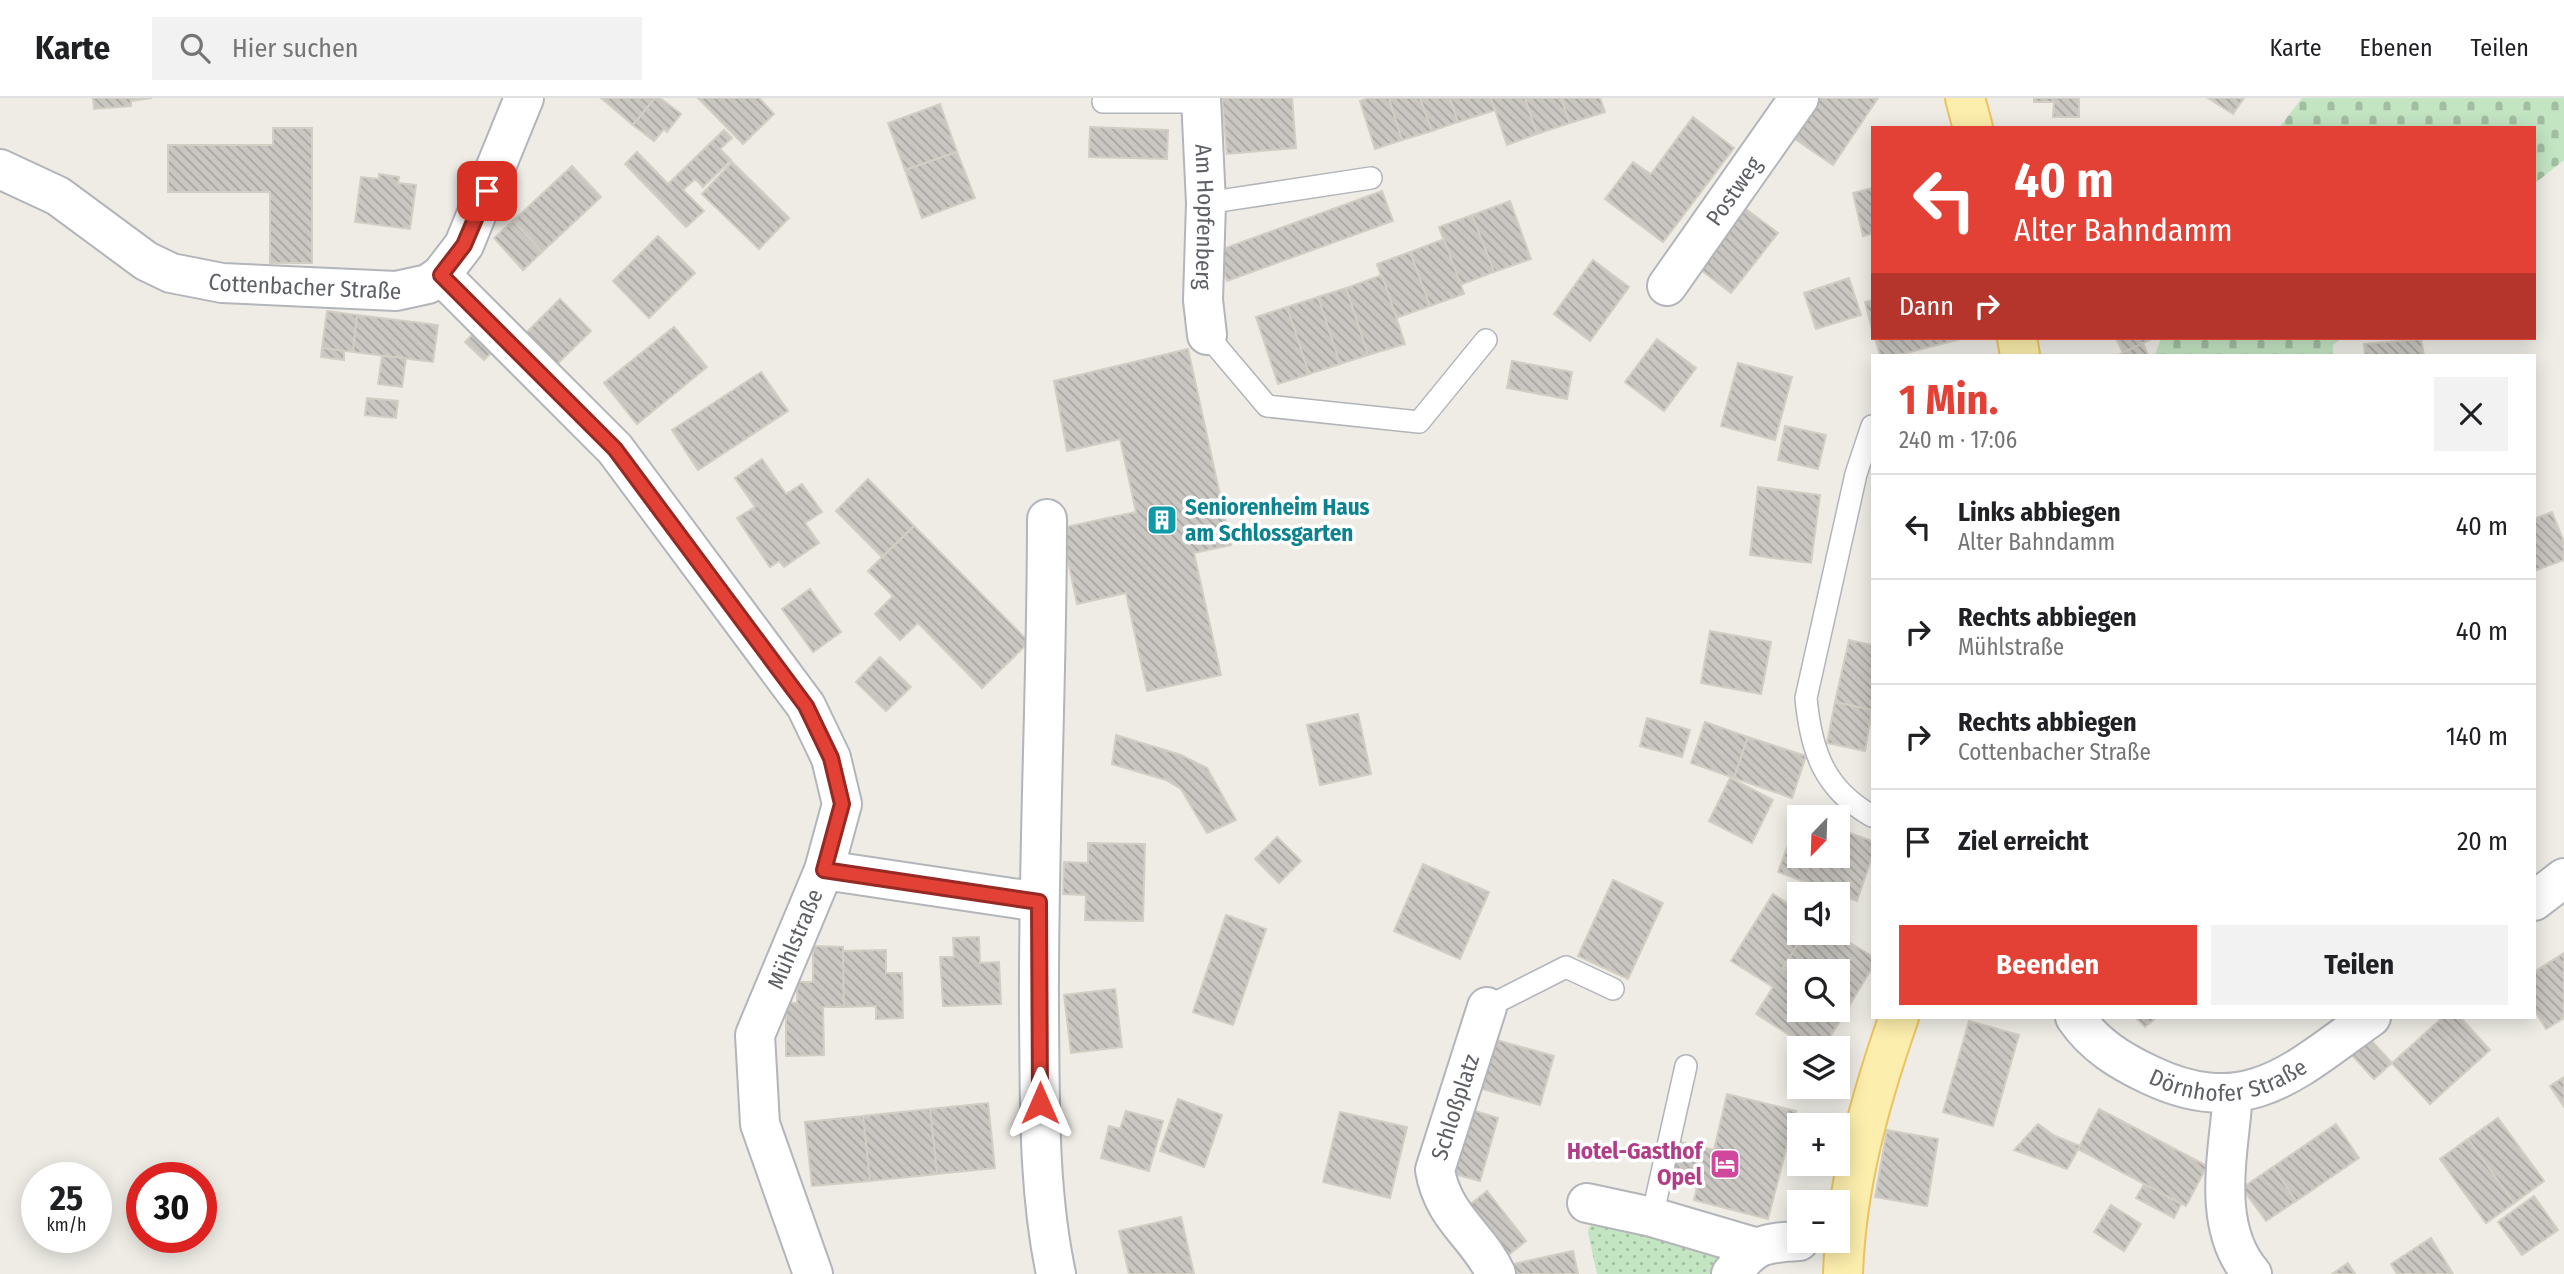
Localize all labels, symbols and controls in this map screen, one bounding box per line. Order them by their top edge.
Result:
search box [152,17,642,80]
text: Karte [35,28,110,68]
icon: search [176,29,214,67]
text: Hier suchen [232,33,359,64]
text: Karte [2270,34,2322,62]
text: Ebenen [2360,34,2433,62]
text: Teilen [2471,34,2529,62]
street label: Am Hopfenberg [1189,143,1220,290]
street label: Postweg [1700,151,1768,231]
text: 40 m [2014,151,2114,210]
icon: left [1899,154,1990,245]
pin [457,161,517,221]
icon: arrive [468,172,506,210]
text: Alter Bahndamm [2014,211,2233,249]
street label: Cottenbacher Straße [206,267,402,305]
icon: right [1968,287,2006,325]
text: Dann [1899,291,1954,322]
text: 1 Min. [1899,375,1998,425]
button: close [2434,377,2508,451]
text: 240 m · 17:06 [1899,426,2017,454]
place label: Seniorenheim Haus am Schlossgarten [1185,493,1370,547]
text: Links abbiegen [1958,497,2121,528]
building icon: Seniorenheim Haus am Schlossgarten [1145,503,1179,537]
icon: left [1899,508,1937,546]
text: 40 m [2456,511,2508,542]
text: Alter Bahndamm [1958,528,2115,556]
text: Rechts abbiegen [1958,602,2137,633]
icon: right [1899,613,1937,651]
text: 40 m [2456,616,2508,647]
text: Mühlstraße [1958,633,2064,661]
text: Rechts abbiegen [1958,707,2137,738]
icon: right [1899,718,1937,756]
text: 140 m [2446,721,2508,752]
text: Cottenbacher Straße [1958,738,2151,766]
north arrow [1787,805,1850,868]
map controls [1787,805,1850,1253]
icon: arrive [1899,823,1937,861]
text: Ziel erreicht [1958,826,2089,857]
text: 20 m [2457,826,2508,857]
button: sound [1787,882,1850,945]
street label: Mühlstraße [761,885,829,993]
button: Beenden [1899,925,2197,1005]
button: Teilen [2211,925,2508,1005]
button: search [1787,959,1850,1022]
button: layers [1787,1036,1850,1099]
street label: Schloßplatz [1425,1050,1485,1164]
street label: Dörnhofer Straße [2145,1053,2312,1107]
position arrow [1003,1066,1077,1140]
button: + [1787,1113,1850,1176]
place label: Hotel-Gasthof Opel [1567,1137,1704,1191]
hotel icon: Hotel-Gasthof Opel [1708,1147,1742,1181]
speed limit sign: 30 [126,1162,217,1253]
text: 25 [50,1177,83,1219]
button: − [1787,1190,1850,1253]
text: km/h [46,1214,87,1236]

